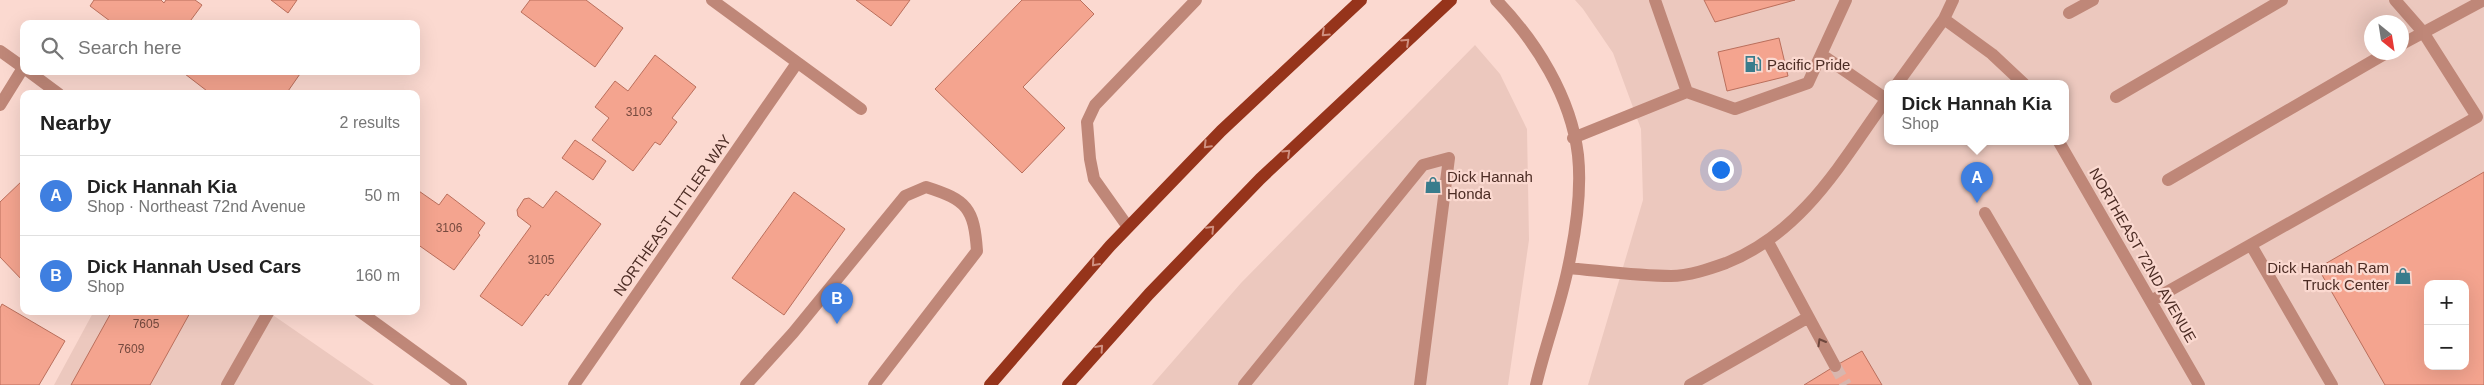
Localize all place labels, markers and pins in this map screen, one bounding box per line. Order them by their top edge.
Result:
fuel station icon: Pacific Pride [1743,54,1763,74]
place label: Pacific Pride [1767,56,1850,73]
pin: A [1961,162,1993,203]
place label: Dick Hannah Honda [1447,168,1533,202]
shop icon: Dick Hannah Honda [1423,175,1443,195]
place label: Dick Hannah Ram Truck Center [2267,259,2389,293]
shop icon: Dick Hannah Ram Truck Center [2393,266,2413,286]
pin: B [821,283,853,324]

